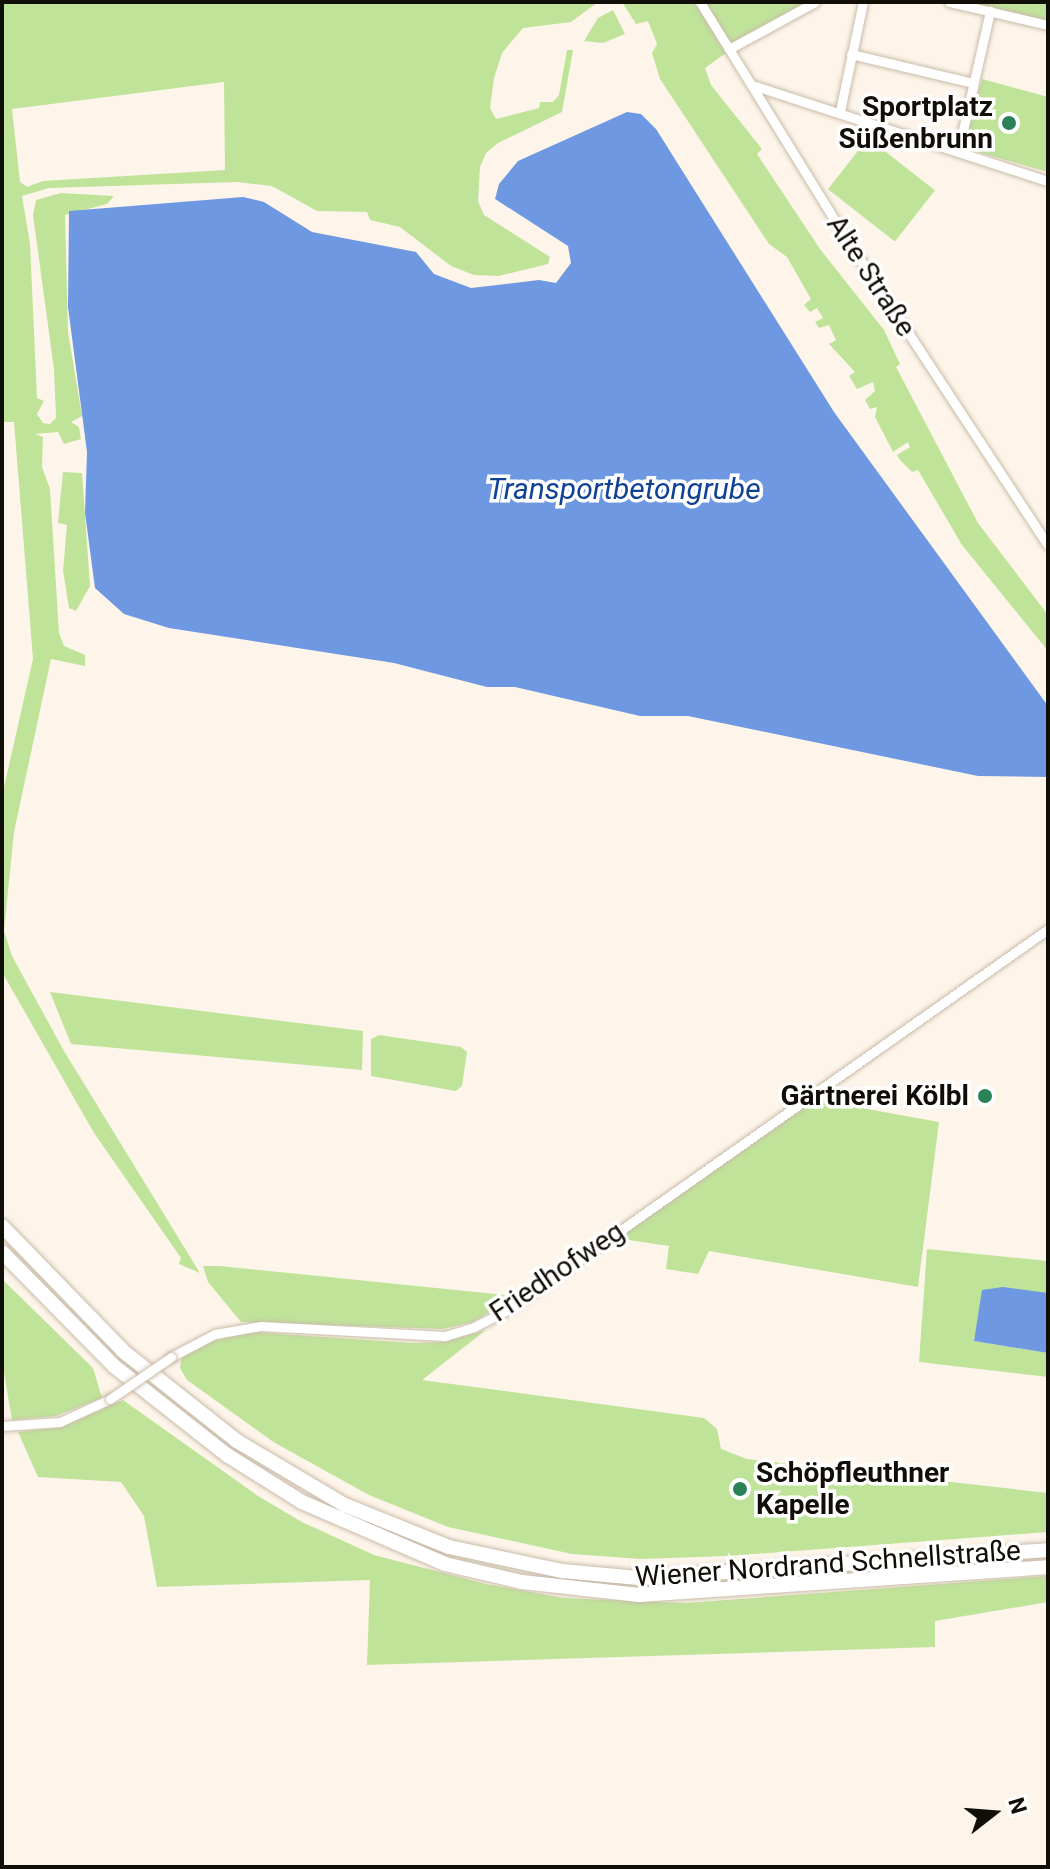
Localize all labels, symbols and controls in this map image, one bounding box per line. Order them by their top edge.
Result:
place label: Sportplatz Süßenbrunn [838,90,993,156]
marker: Sportplatz Süßenbrunn [1000,114,1018,132]
street label: Alte Straße [819,209,923,343]
water label: Transportbetongrube [487,471,761,507]
place label: Gärtnerei Kölbl [780,1079,969,1113]
marker: Gärtnerei Kölbl [976,1087,994,1105]
street label: Friedhofweg [483,1215,631,1329]
place label: Schöpfleuthner Kapelle [756,1456,949,1522]
marker: Schöpfleuthner Kapelle [731,1480,749,1498]
street label: Wiener Nordrand Schnellstraße [634,1534,1022,1594]
north arrow [954,1773,1034,1853]
text: N [1003,1795,1032,1817]

